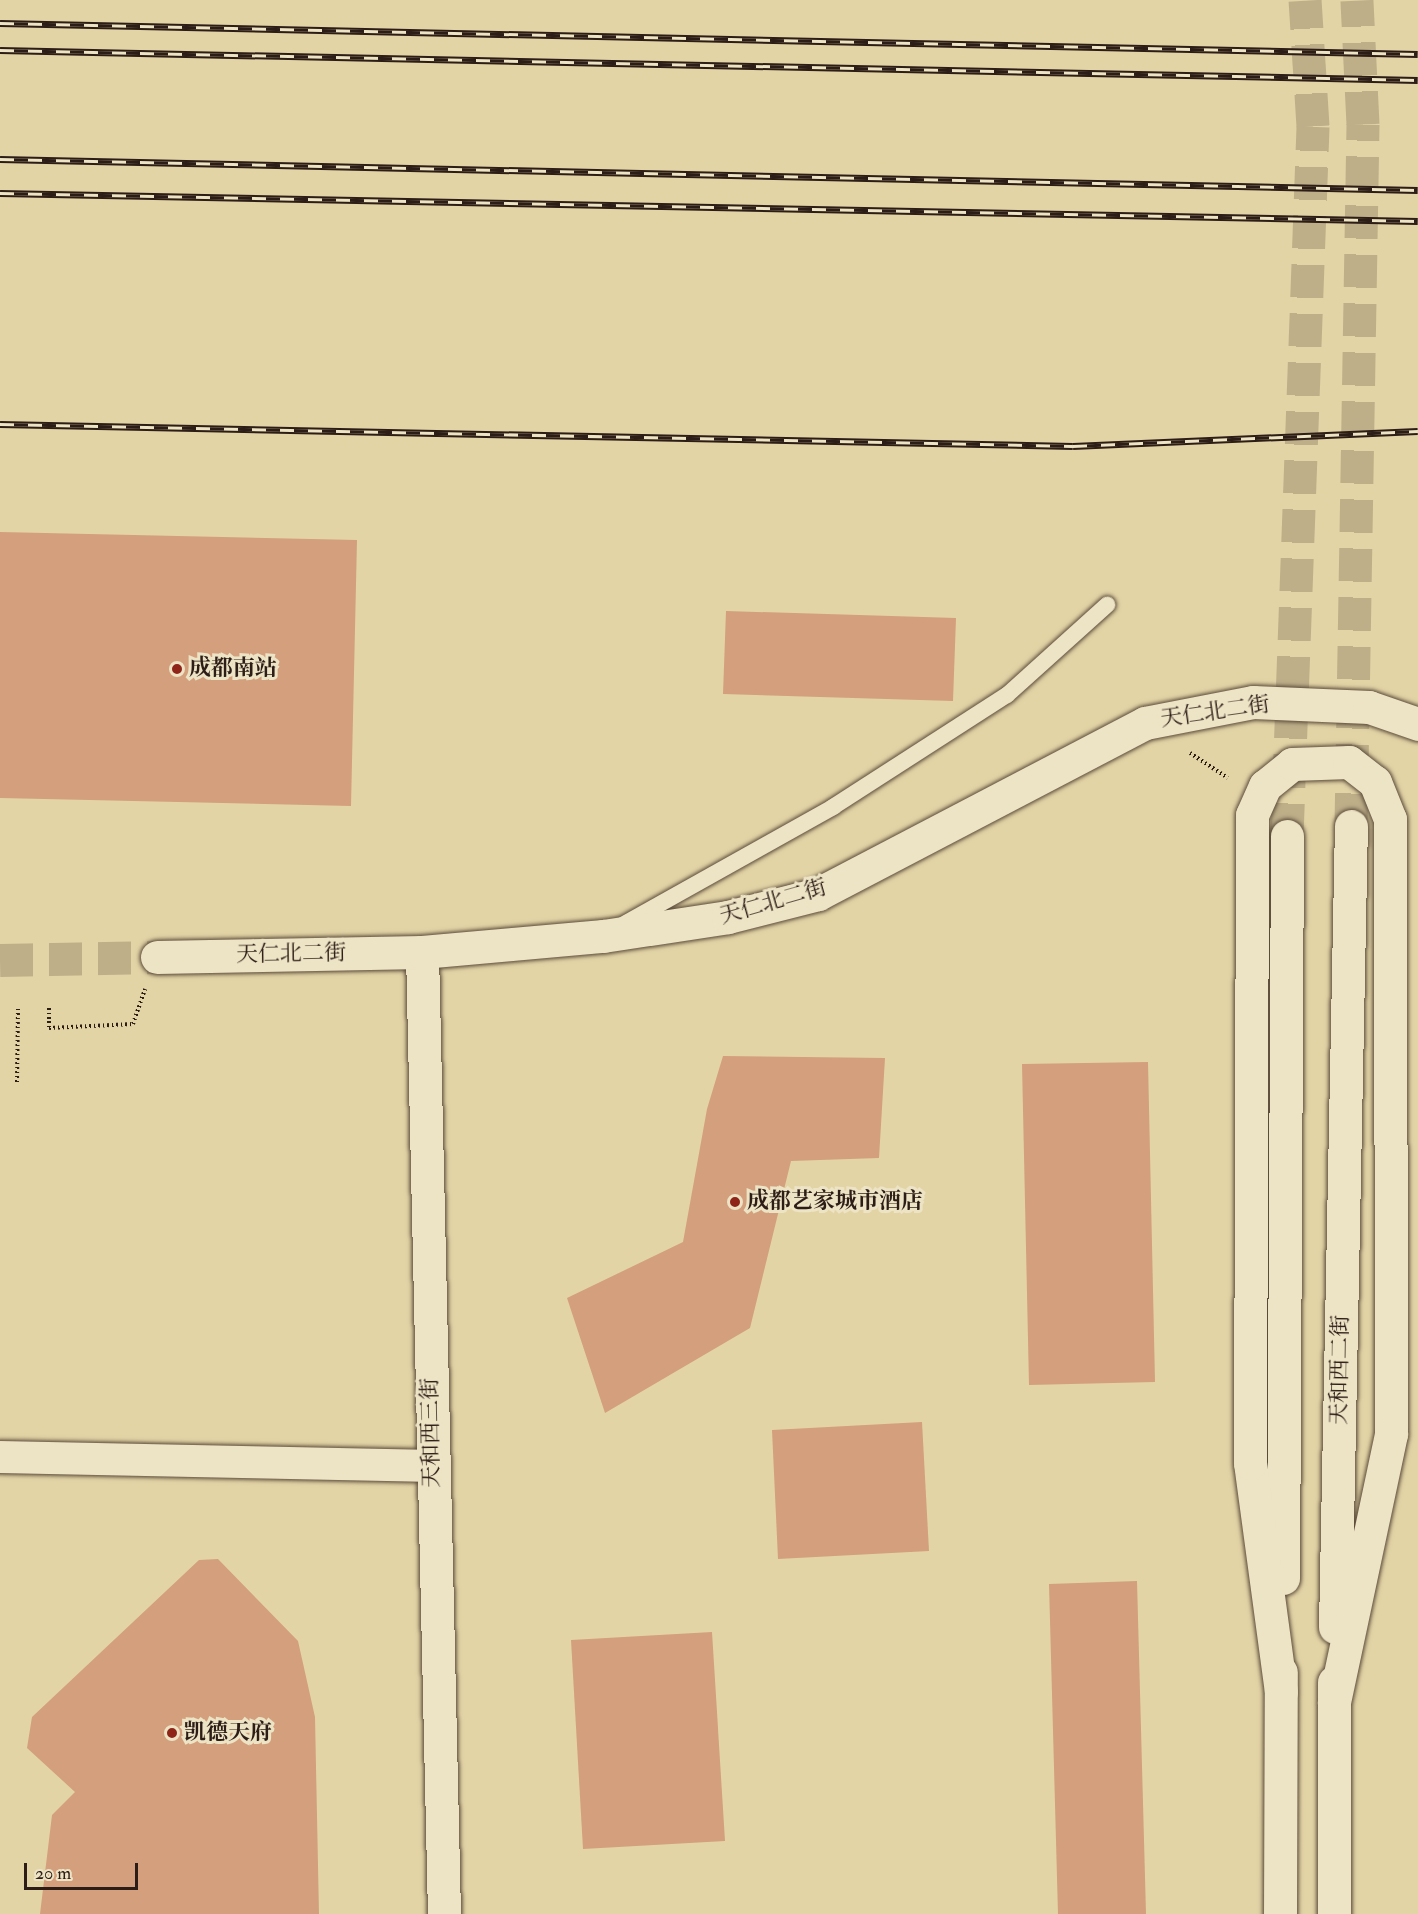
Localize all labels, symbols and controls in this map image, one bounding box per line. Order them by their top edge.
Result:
place label: 成都南站 [189,656,277,682]
marker: 成都南站 [170,662,184,676]
street label: 天仁北二街 [1159,691,1271,733]
street label: 天仁北二街 [716,874,830,930]
street label: 天仁北二街 [236,940,346,968]
place label: 成都艺家城市酒店 [747,1189,923,1215]
marker: 成都艺家城市酒店 [728,1195,742,1209]
street label: 天和西二街 [1326,1315,1354,1425]
street label: 天和西三街 [417,1378,445,1488]
place label: 凯德天府 [184,1720,272,1746]
marker: 凯德天府 [165,1726,179,1740]
scale bar [27,1851,141,1889]
text: 20 m [35,1862,71,1885]

